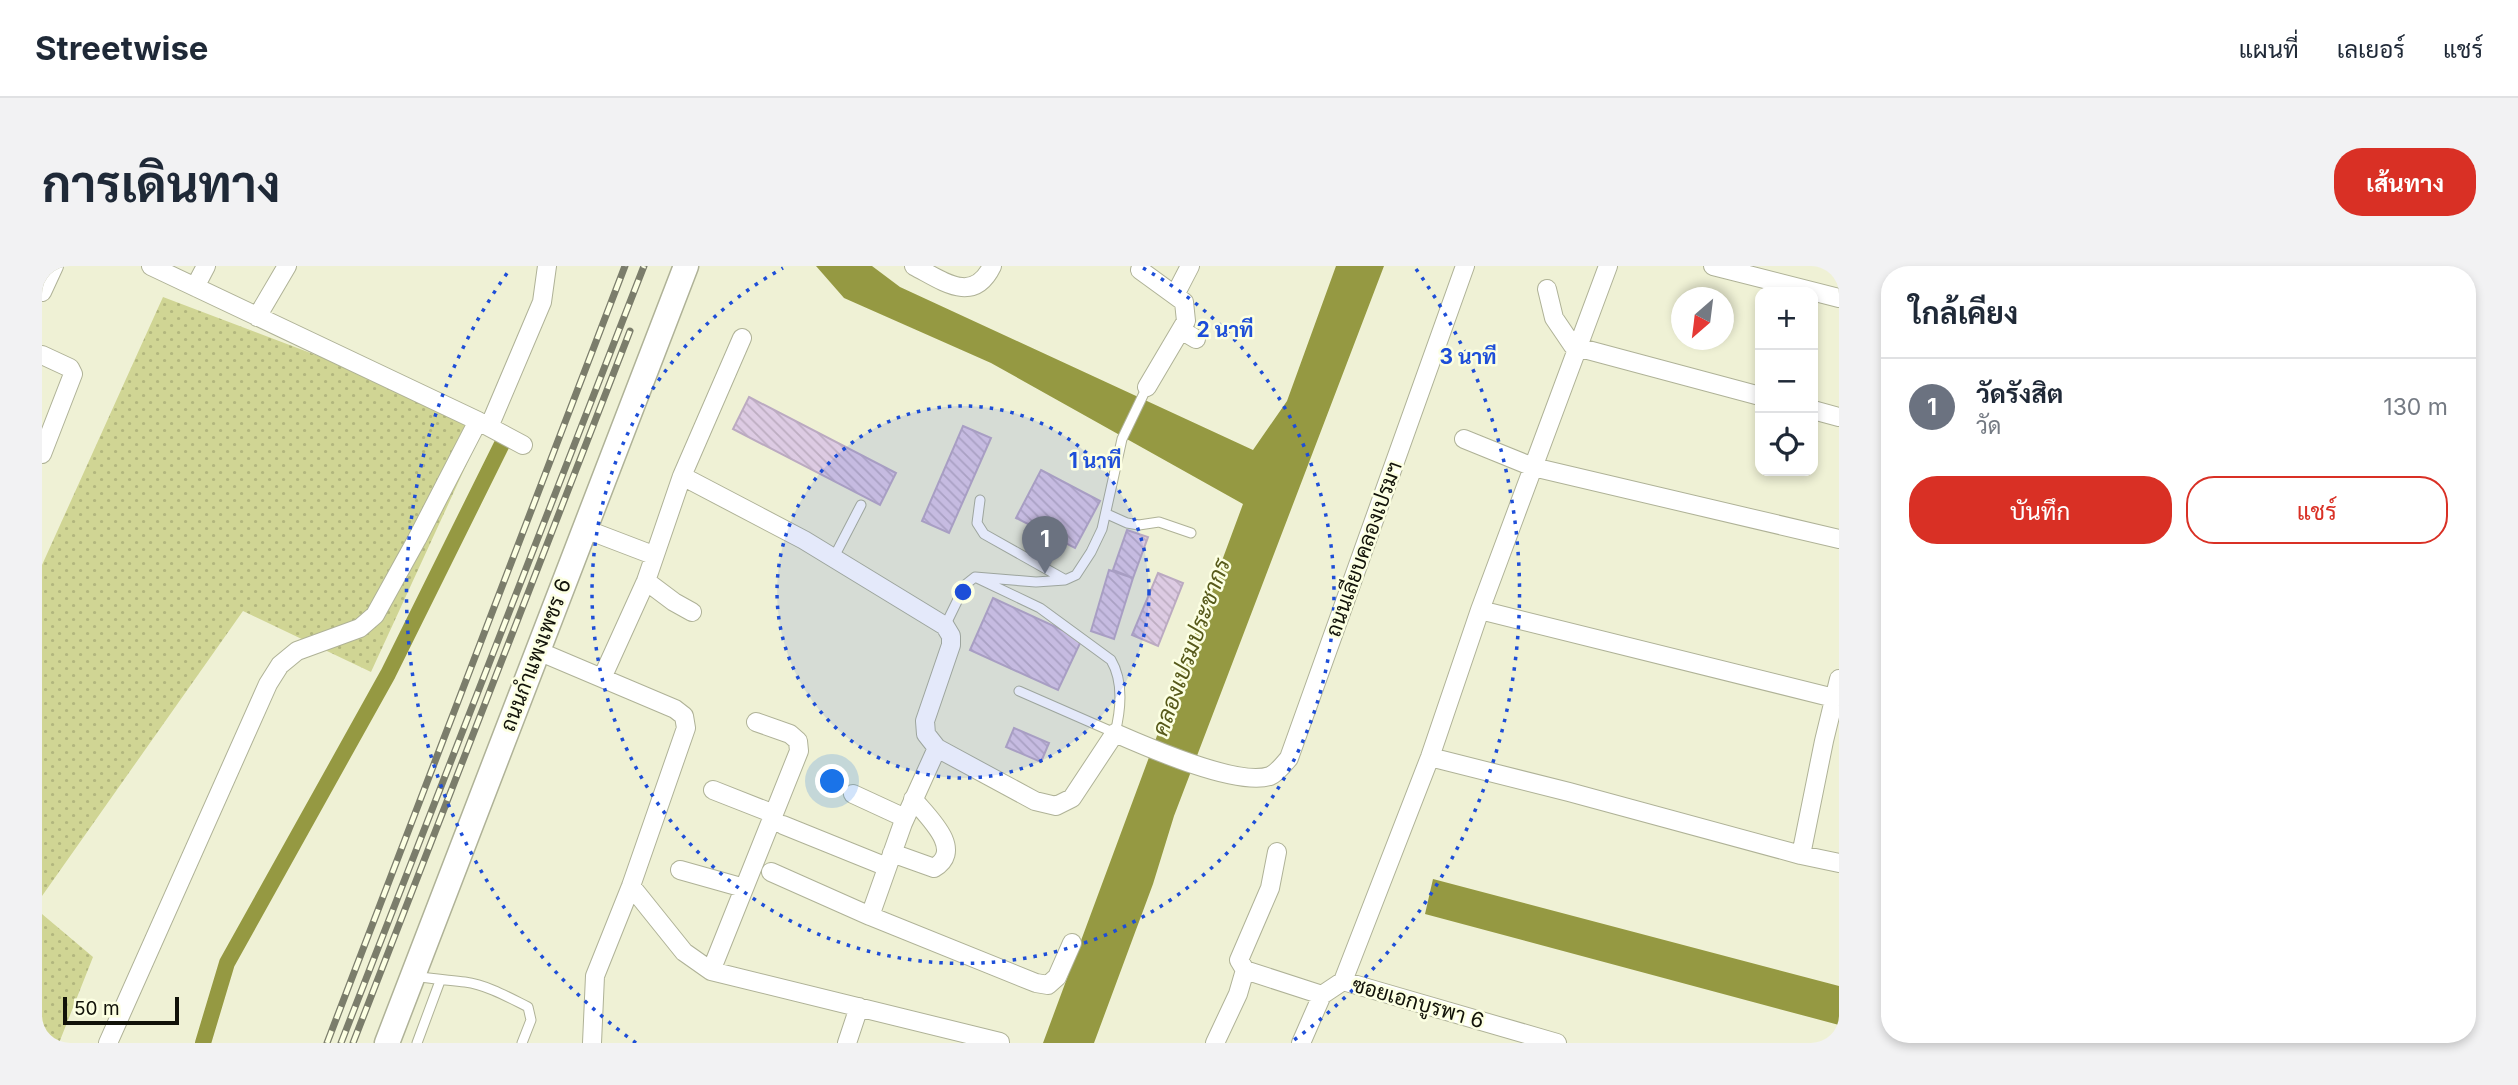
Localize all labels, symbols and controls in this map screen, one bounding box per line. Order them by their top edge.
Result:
text: Streetwise [35,28,209,68]
text: แผนที่ [2239,35,2299,64]
text: เลเยอร์ [2337,35,2405,64]
text: แชร์ [2443,35,2483,64]
button: เส้นทาง [2334,148,2476,216]
text: การเดินทาง [42,155,280,214]
north arrow [1671,287,1734,350]
map controls [1755,287,1818,476]
button: + [1755,287,1818,350]
text: ใกล้เคียง [1909,295,2018,331]
text: 2 นาที [1197,317,1253,342]
text: 3 นาที [1439,344,1497,369]
button: − [1755,350,1818,413]
text: วัดรังสิต [1976,378,2063,409]
text: 1 [1927,393,1937,421]
text: 130 m [2383,393,2448,421]
text: วัด [1976,412,2001,440]
button: locate [1755,413,1818,476]
text: 1 นาที [1069,448,1121,473]
street label: ถนนเลียบคลองเปรมฯ [1320,458,1407,640]
button: บันทึก [1909,476,2172,544]
button: แชร์ [2186,476,2448,544]
pin: 1 [1022,516,1068,574]
water label: คลองเปรมประชากร [1146,554,1236,739]
street label: ถนนกำแพงเพชร 6 [495,575,576,735]
centre of rings [951,580,975,604]
your location [815,764,849,798]
street label: ซอยเอกบูรพา 6 [1348,972,1487,1036]
scale bar [63,994,178,1026]
text: 50 m [74,997,120,1020]

